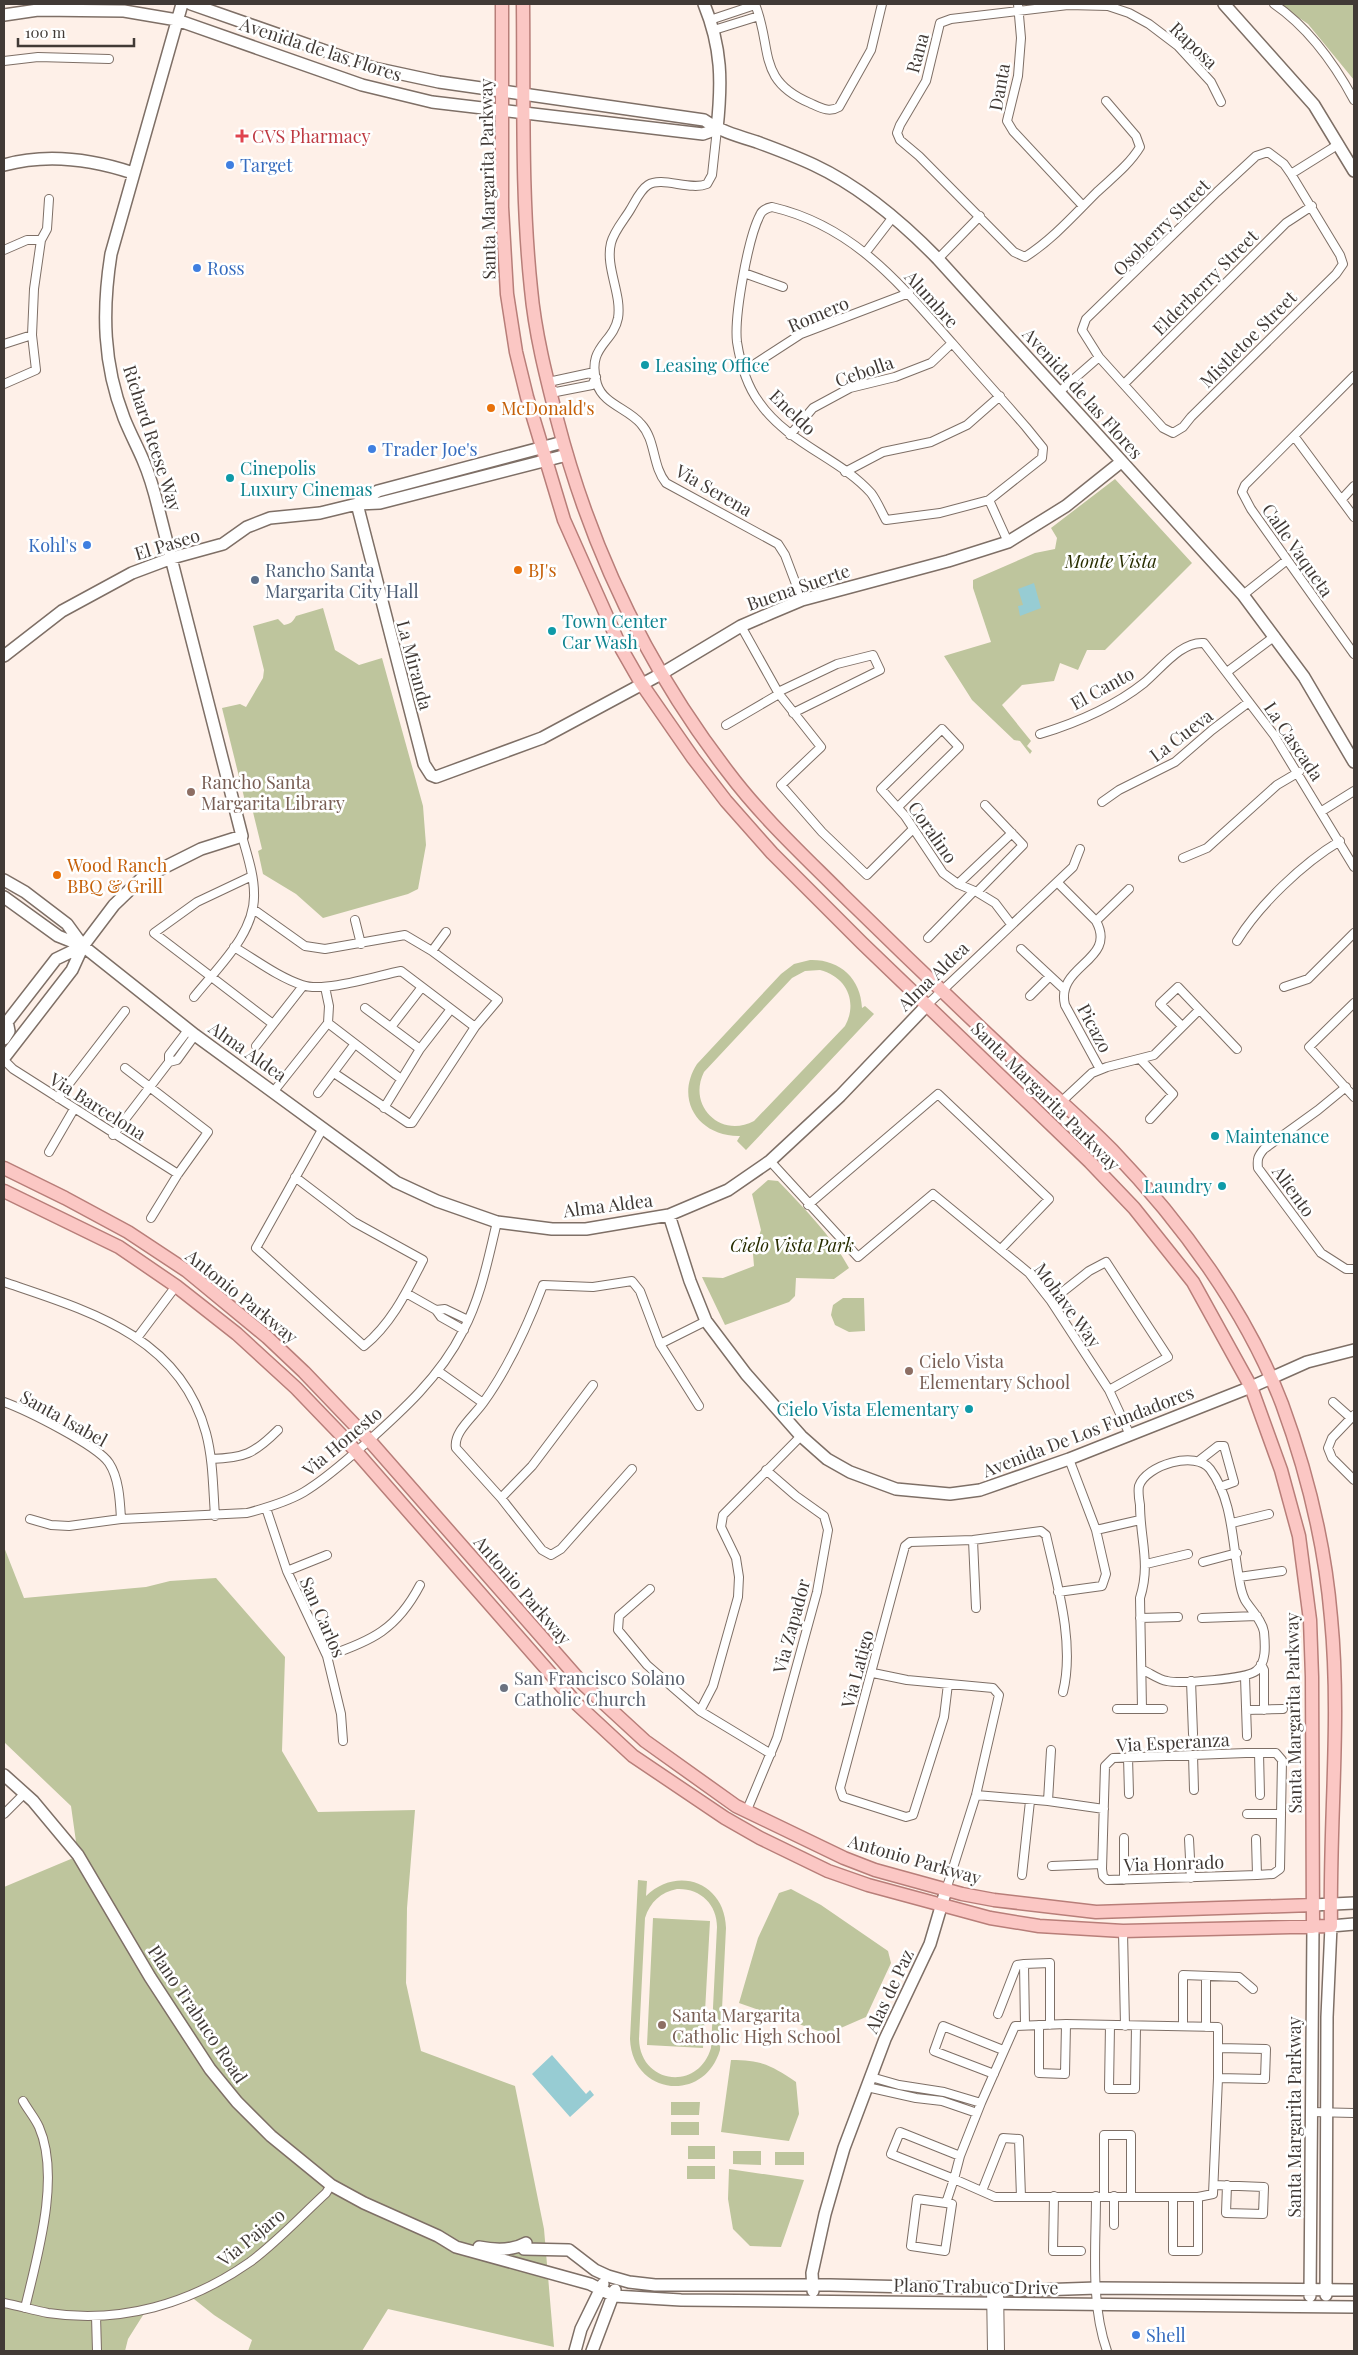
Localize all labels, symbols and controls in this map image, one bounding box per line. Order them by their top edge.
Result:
street label: Avenida de las Flores [236,11,405,86]
scale bar [18,15,134,47]
street label: Raposa [1165,16,1223,74]
text: 100 m [25,22,66,42]
street label: Rana [900,30,934,76]
street label: Danta [983,61,1015,113]
street label: Santa Margarita Parkway [473,78,501,280]
place label: CVS Pharmacy [252,124,371,148]
marker: CVS Pharmacy [236,130,248,142]
place label: Target [240,153,293,177]
marker: Target [224,159,236,171]
street label: Osoberry Street [1107,173,1215,281]
street label: Elderberry Street [1147,224,1263,340]
place label: Ross [207,256,245,280]
marker: Ross [191,262,203,274]
street label: Alumbre [899,264,964,333]
street label: Mistletoe Street [1194,285,1302,393]
street label: Romero [784,290,852,338]
street label: Avenida de las Flores [1017,322,1148,464]
street label: Cebolla [831,350,897,392]
place label: Leasing Office [655,353,770,377]
marker: Leasing Office [639,359,651,371]
street label: Richard Reese Way [118,362,188,514]
street label: Eneldo [764,384,822,440]
place label: McDonald's [501,396,595,420]
marker: McDonald's [485,402,497,414]
place label: Trader Joe's [382,437,478,461]
marker: Trader Joe's [366,443,378,455]
place label: Cinepolis Luxury Cinemas [240,456,372,501]
street label: Via Serena [670,458,757,522]
marker: Cinepolis Luxury Cinemas [224,472,236,484]
street label: Calle Vaqueta [1257,499,1339,601]
street label: El Paseo [131,523,203,565]
place label: Kohl's [28,533,77,557]
marker: Kohl's [81,539,93,551]
park label: Monte Vista [1064,549,1157,573]
place label: Rancho Santa Margarita City Hall [265,558,419,603]
place label: BJ's [528,558,556,582]
street label: Buena Suerte [743,558,853,616]
marker: BJ's [512,564,524,576]
marker: Rancho Santa Margarita City Hall [249,574,261,586]
place label: Town Center Car Wash [562,609,667,654]
street label: La Miranda [392,617,438,713]
marker: Town Center Car Wash [546,625,558,637]
street label: El Canto [1066,661,1138,715]
street label: La Cascada [1259,697,1329,785]
street label: La Cueva [1144,703,1218,767]
place label: Rancho Santa Margarita Library [201,770,345,815]
marker: Rancho Santa Margarita Library [185,786,197,798]
street label: Coralino [903,796,963,868]
place label: Wood Ranch BBQ & Grill [66,853,168,898]
marker: Wood Ranch BBQ & Grill [51,869,63,881]
street label: Alma Aldea [892,936,974,1017]
street label: Picazo [1072,999,1118,1057]
street label: Alma Aldea [203,1015,292,1087]
street label: Santa Margarita Parkway [966,1016,1126,1176]
street label: Via Barcelona [44,1066,151,1145]
place label: Maintenance [1225,1124,1329,1148]
marker: Maintenance [1209,1130,1221,1142]
street label: Aliento [1267,1160,1321,1222]
place label: Laundry [1144,1174,1212,1198]
marker: Laundry [1216,1180,1228,1192]
street label: Alma Aldea [561,1188,654,1223]
park label: Cielo Vista Park [730,1233,854,1257]
street label: Antonio Parkway [180,1243,303,1349]
street label: Mohave Way [1029,1258,1107,1352]
place label: Cielo Vista Elementary School [919,1349,1070,1394]
marker: Cielo Vista Elementary School [903,1365,915,1377]
street label: Avenida De Los Fundadores [978,1380,1197,1483]
street label: Santa Isabel [16,1384,112,1452]
place label: Cielo Vista Elementary [776,1397,959,1421]
street label: Via Honesto [296,1401,387,1482]
marker: Cielo Vista Elementary [963,1403,975,1415]
street label: Antonio Parkway [468,1530,577,1650]
street label: San Carlos [295,1573,351,1661]
street label: Via Zapador [767,1576,815,1677]
street label: Santa Margarita Parkway [1279,1612,1307,1814]
street label: Via Latigo [835,1627,879,1712]
place label: San Francisco Solano Catholic Church [514,1666,685,1711]
marker: San Francisco Solano Catholic Church [498,1682,510,1694]
street label: Via Esperanza [1115,1727,1230,1757]
street label: Antonio Parkway [845,1828,984,1889]
street label: Via Honrado [1122,1849,1225,1877]
street label: Plano Trabuco Road [143,1940,254,2088]
street label: Alas de Paz [859,1945,919,2038]
place label: Santa Margarita Catholic High School [672,2003,841,2048]
street label: Santa Margarita Parkway [1282,2016,1306,2218]
marker: Santa Margarita Catholic High School [656,2019,668,2031]
street label: Via Pajaro [212,2202,290,2272]
street label: Plano Trabuco Drive [893,2273,1059,2299]
place label: Shell [1146,2323,1186,2347]
marker: Shell [1130,2329,1142,2341]

